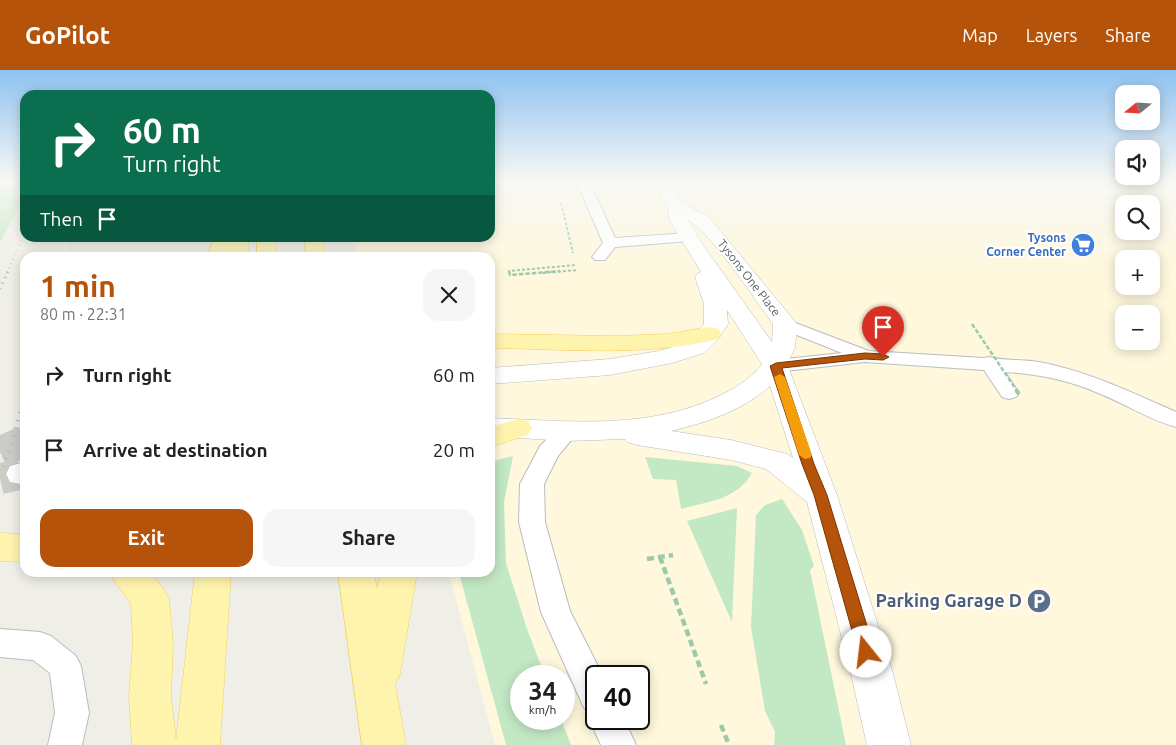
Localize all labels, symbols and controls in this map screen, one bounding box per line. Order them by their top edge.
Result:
text: GoPilot [25,22,110,49]
text: Map [962,25,998,45]
text: Layers [1026,25,1077,45]
text: Share [1105,25,1151,45]
north arrow [1115,85,1160,130]
map controls [1115,85,1160,350]
icon: right [40,110,105,175]
text: 60 m [123,110,201,150]
button: sound [1115,140,1160,185]
text: Turn right [123,151,221,176]
button: search [1115,195,1160,240]
icon: arrive [93,205,121,233]
text: Then [40,208,83,230]
place label: Tysons Corner Center [986,231,1066,258]
supermarket icon: Tysons Corner Center [1070,232,1096,258]
street label: Tysons One Place [715,237,783,319]
button: + [1115,250,1160,295]
text: 1 min [40,269,116,303]
button: close [423,269,475,321]
text: 80 m · 22:31 [40,305,127,323]
button: − [1115,305,1160,350]
pin [862,306,904,357]
icon: arrive [869,313,897,341]
icon: right [40,361,68,389]
text: Turn right [83,364,171,386]
text: 60 m [433,364,475,386]
icon: arrive [40,436,68,464]
text: Arrive at destination [83,439,268,461]
text: 20 m [433,439,475,461]
button: Exit [40,509,253,567]
button: Share [263,509,475,567]
parking icon: Parking Garage D [1026,588,1052,614]
place label: Parking Garage D [876,590,1022,610]
position arrow [839,625,891,677]
speed limit sign: 40 [585,665,650,730]
text: 34 [528,677,557,705]
text: km/h [529,703,556,716]

